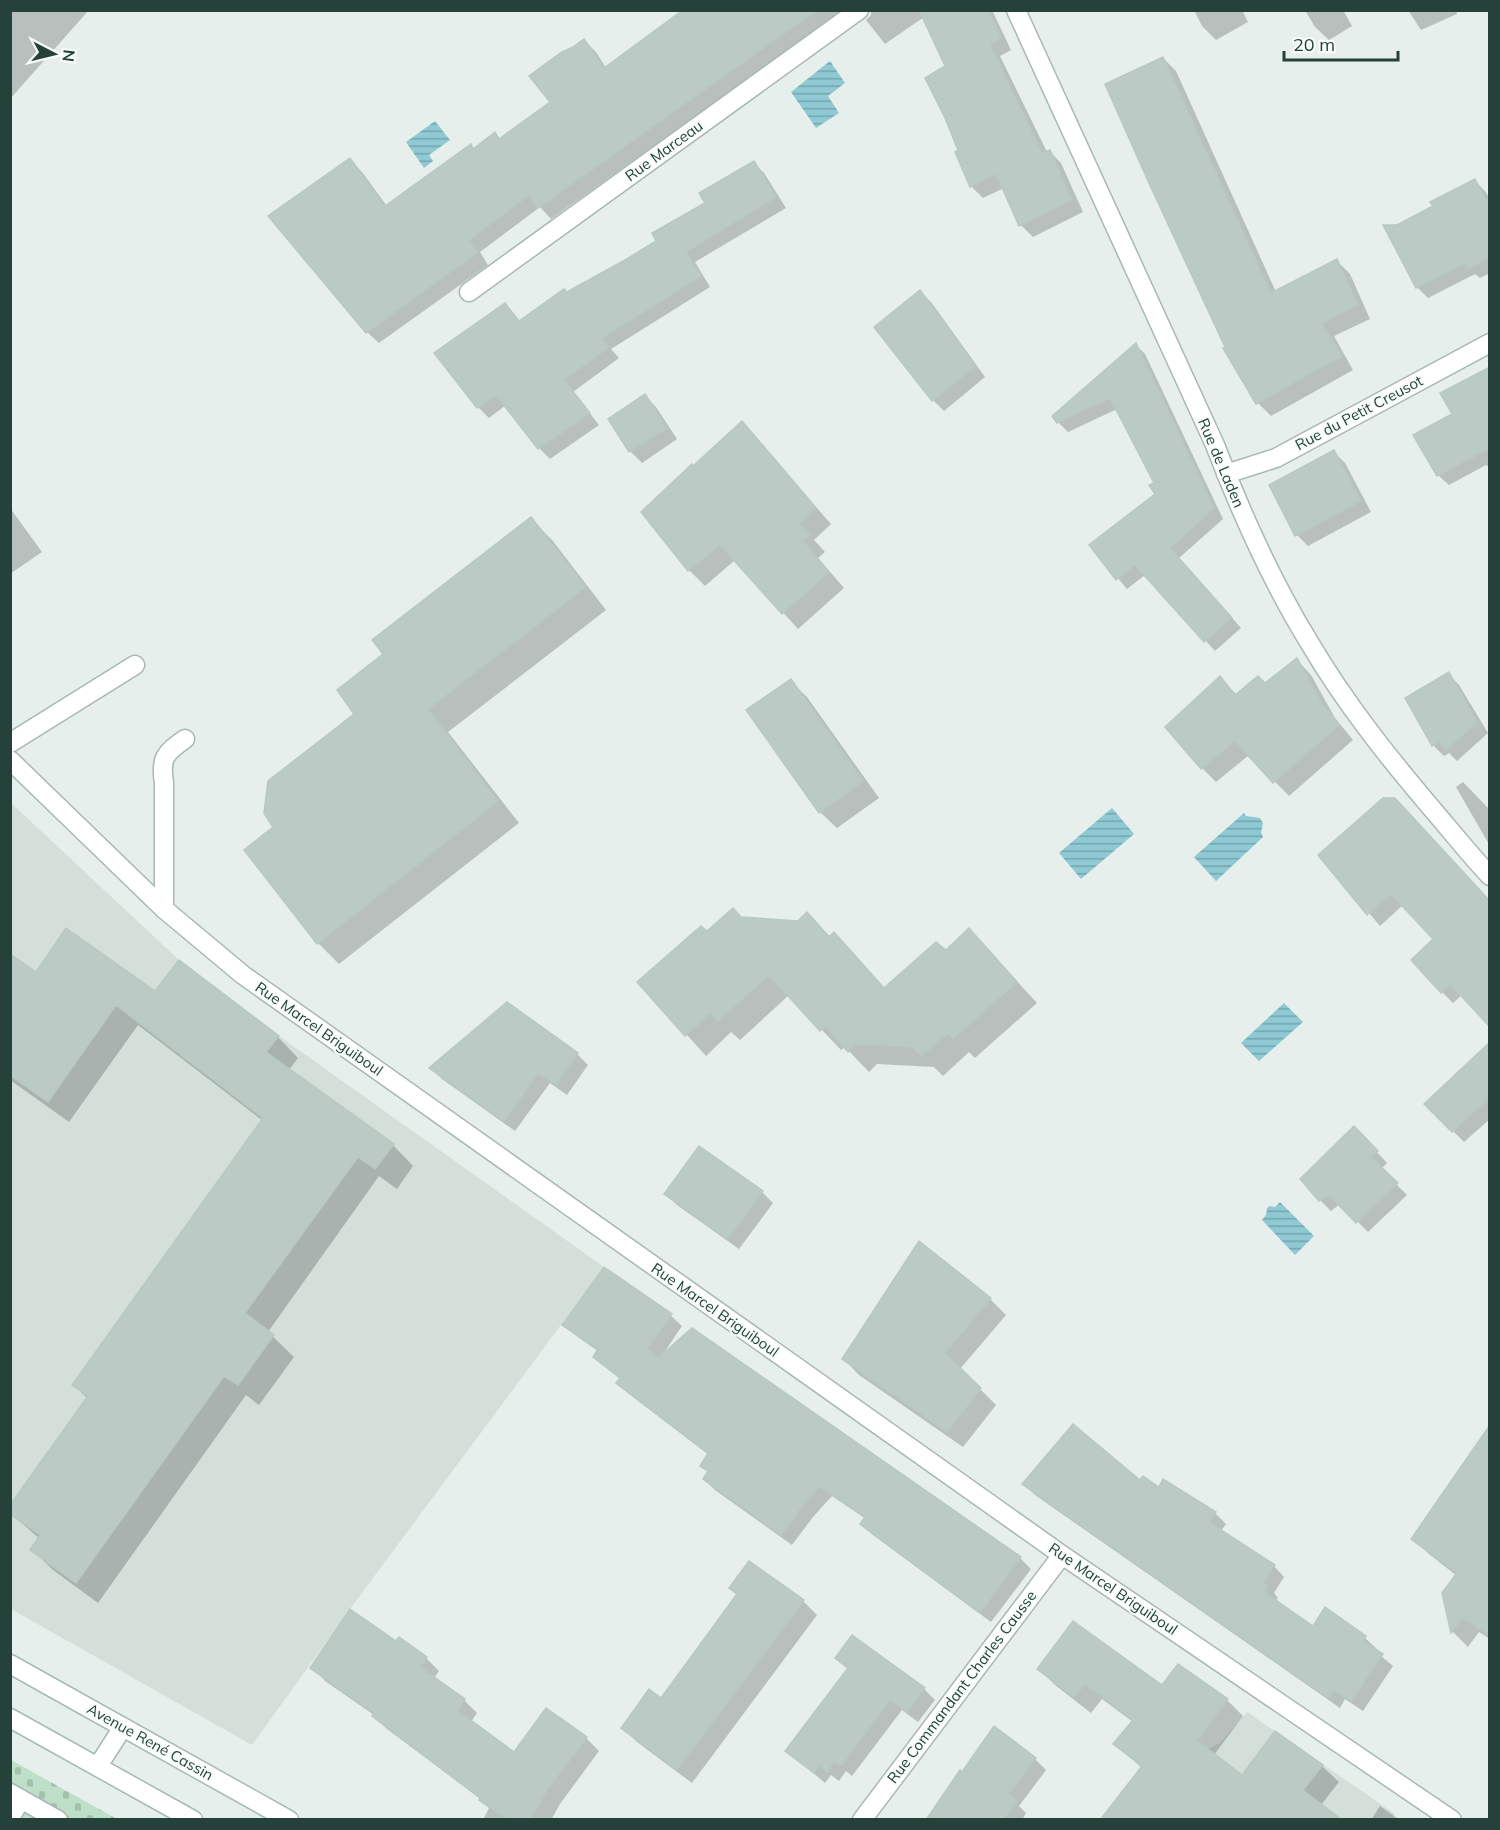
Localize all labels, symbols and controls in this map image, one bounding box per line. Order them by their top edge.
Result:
north arrow [24,24,84,84]
scale bar [1284,24,1398,62]
text: 20 m [1293,33,1335,56]
text: N [58,49,80,63]
street label: Rue Marceau [621,116,706,185]
street label: Rue du Petit Creusot [1292,371,1426,454]
street label: Rue de Laden [1194,415,1249,510]
street label: Rue Marcel Briguiboul [252,977,387,1080]
street label: Rue Marcel Briguiboul [648,1258,783,1361]
street label: Rue Marcel Briguiboul [1045,1538,1181,1639]
street label: Rue Commandant Charles Causse [883,1586,1040,1787]
street label: Avenue René Cassin [84,1699,217,1784]

